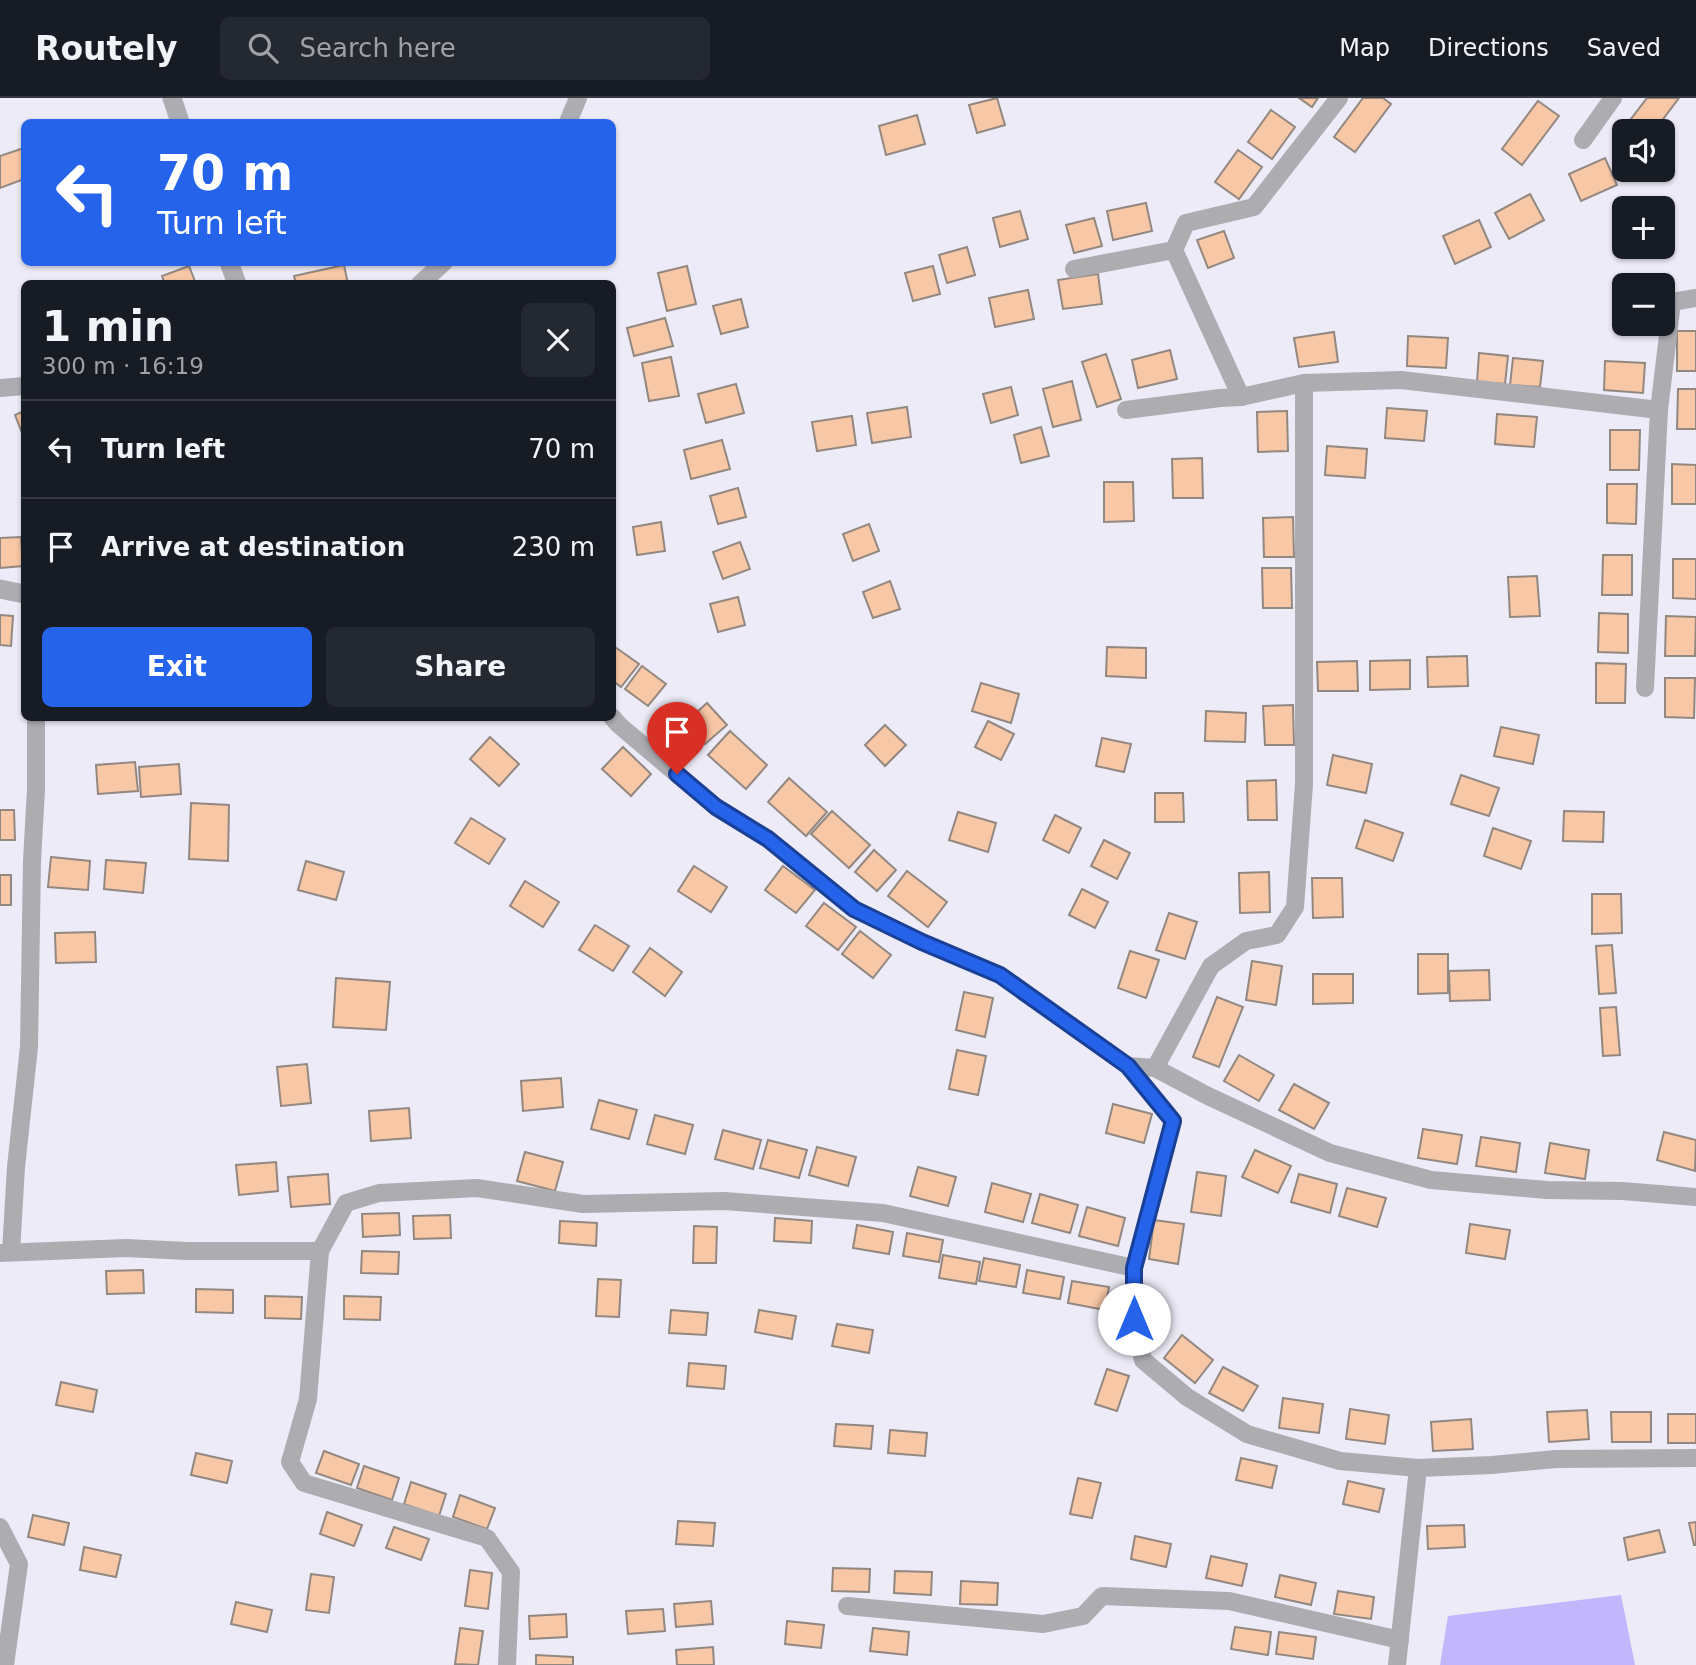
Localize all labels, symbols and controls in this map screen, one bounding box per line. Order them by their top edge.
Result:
search box [220,17,710,80]
text: Routely [35,29,178,68]
icon: search [244,29,282,67]
text: Search here [300,33,456,63]
text: Map [1339,34,1390,62]
text: Directions [1428,34,1549,62]
text: Saved [1587,34,1661,62]
map controls [1612,119,1675,336]
button: sound [1612,119,1675,182]
text: 70 m [157,145,293,202]
icon: left [42,147,133,238]
button: + [1612,196,1675,259]
text: Turn left [157,204,287,242]
button: − [1612,273,1675,336]
text: 1 min [42,302,174,351]
button: close [521,303,595,377]
text: 300 m · 16:19 [42,353,204,379]
icon: left [42,430,80,468]
text: Turn left [101,434,225,464]
text: 70 m [528,434,595,464]
icon: arrive [42,528,80,566]
text: Arrive at destination [101,532,405,562]
text: 230 m [512,532,595,562]
button: Exit [42,627,312,707]
button: Share [326,627,595,707]
pin [647,702,707,774]
icon: arrive [658,713,696,751]
position arrow [1097,1282,1171,1356]

